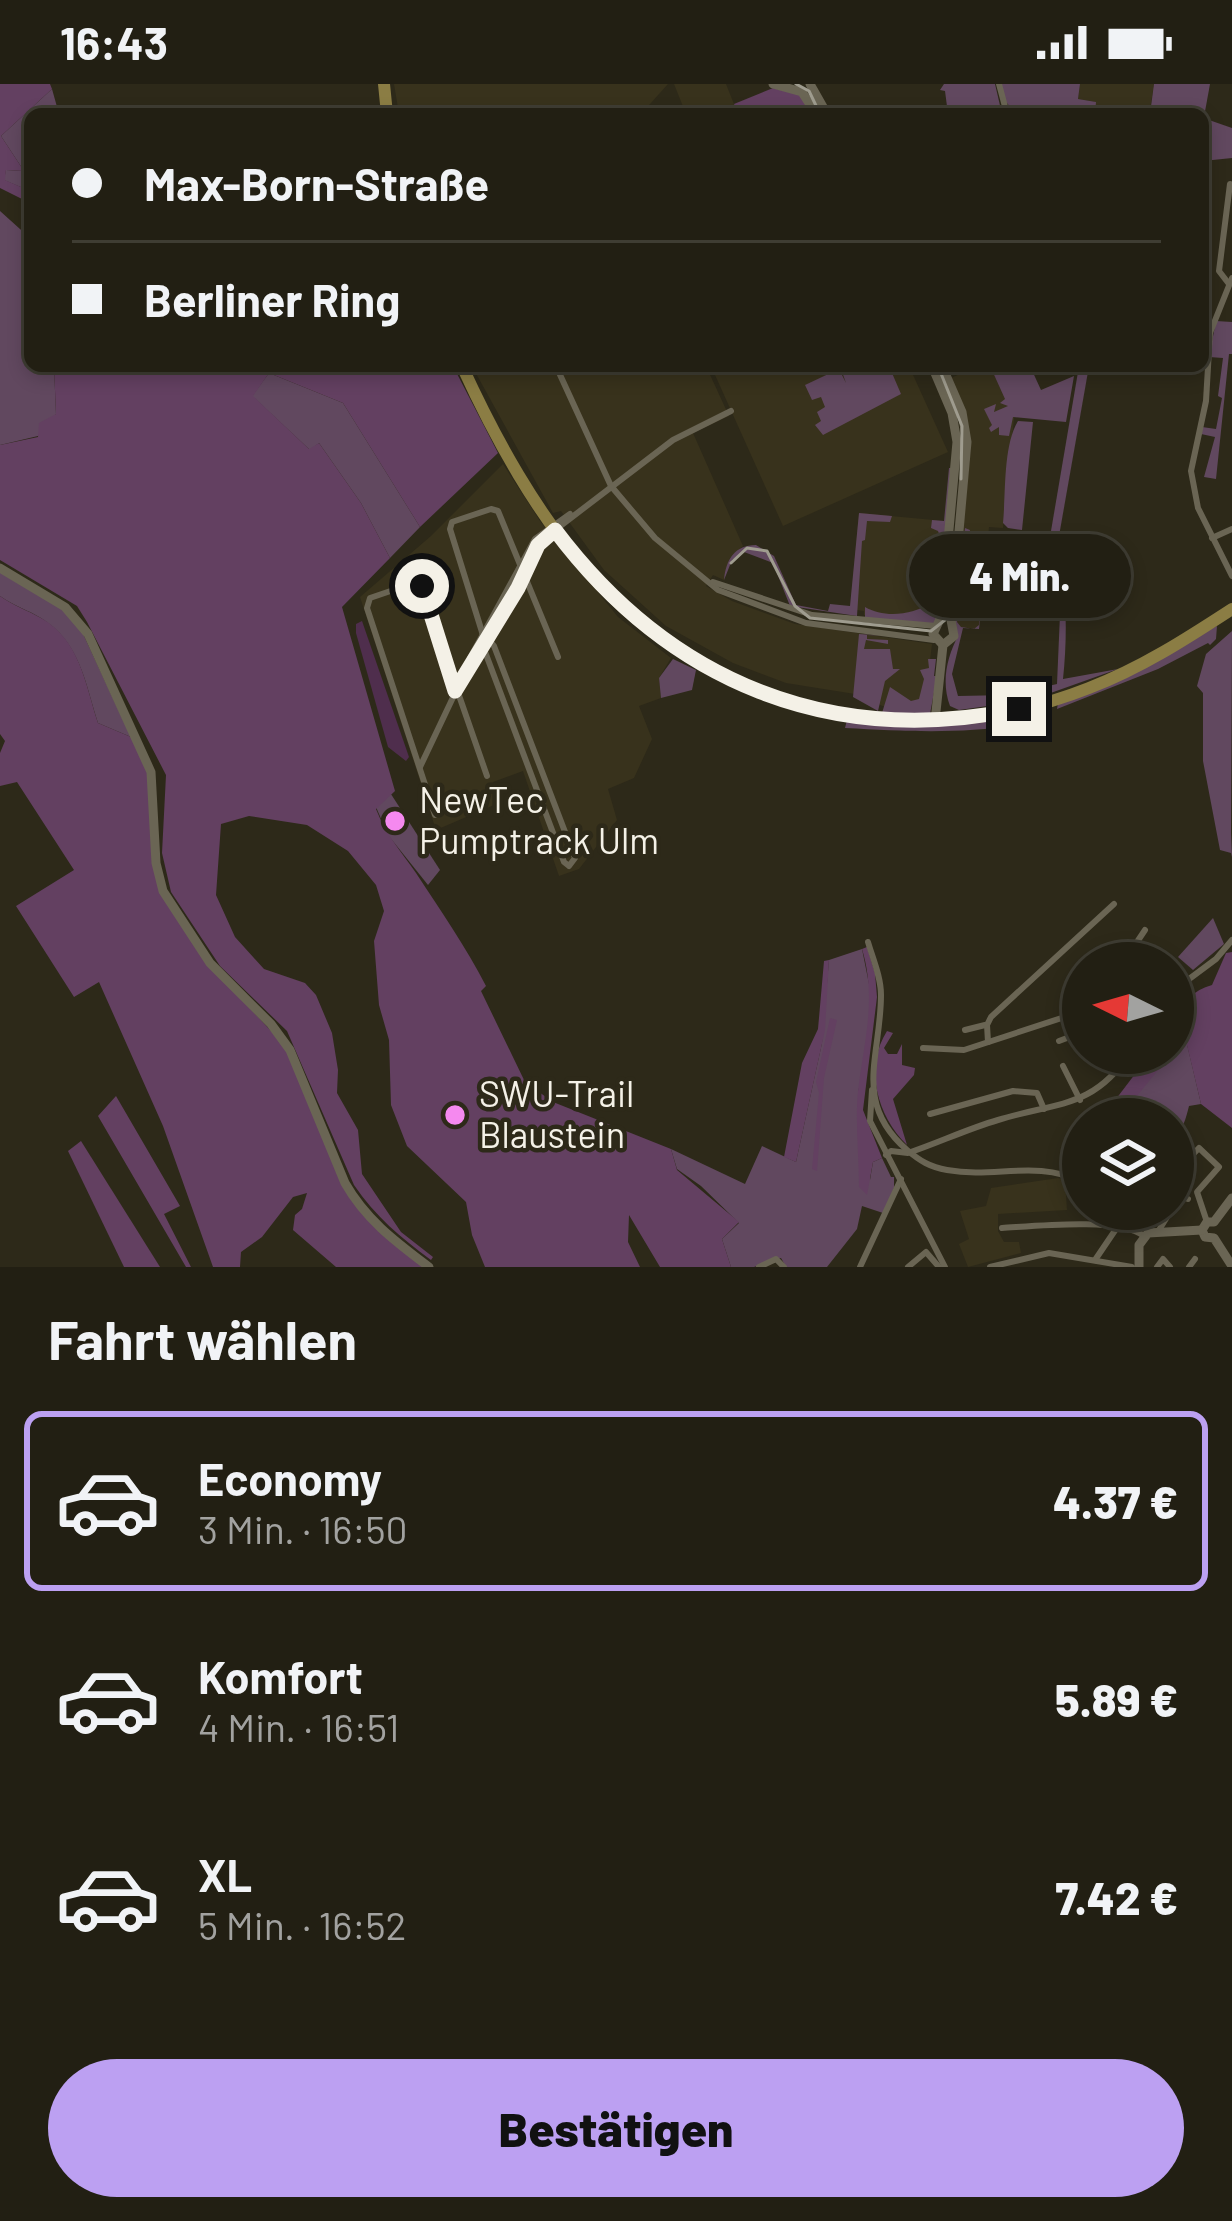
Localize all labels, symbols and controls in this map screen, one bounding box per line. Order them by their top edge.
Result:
text: 16:43 [60,15,168,69]
text: Max-Born-Straße [144,156,489,210]
text: Berliner Ring [144,272,400,326]
callout: 4 Min. [908,535,1130,619]
text: 4 Min. [969,552,1071,599]
route start [395,559,449,613]
route end [992,682,1046,736]
place label: NewTec Pumptrack Ulm [419,777,659,861]
marker: NewTec Pumptrack Ulm [382,808,408,834]
north arrow [1062,942,1194,1074]
map controls [1062,942,1194,1230]
place label: SWU-Trail Blaustein [479,1071,634,1155]
button: layers [1062,1098,1194,1230]
marker: SWU-Trail Blaustein [442,1102,468,1128]
text: Fahrt wählen [48,1306,357,1371]
icon: car [54,1447,162,1555]
text: Economy [198,1451,382,1505]
text: 4.37 € [1053,1474,1178,1528]
text: 3 Min. · 16:50 [198,1505,408,1552]
icon: car [54,1645,162,1753]
text: Komfort [198,1649,363,1703]
text: 5.89 € [1055,1672,1178,1726]
text: 4 Min. · 16:51 [198,1703,400,1750]
icon: car [54,1843,162,1951]
text: XL [198,1847,252,1901]
text: 7.42 € [1055,1870,1178,1924]
text: 5 Min. · 16:52 [198,1901,406,1948]
button: Bestätigen [48,2059,1184,2197]

